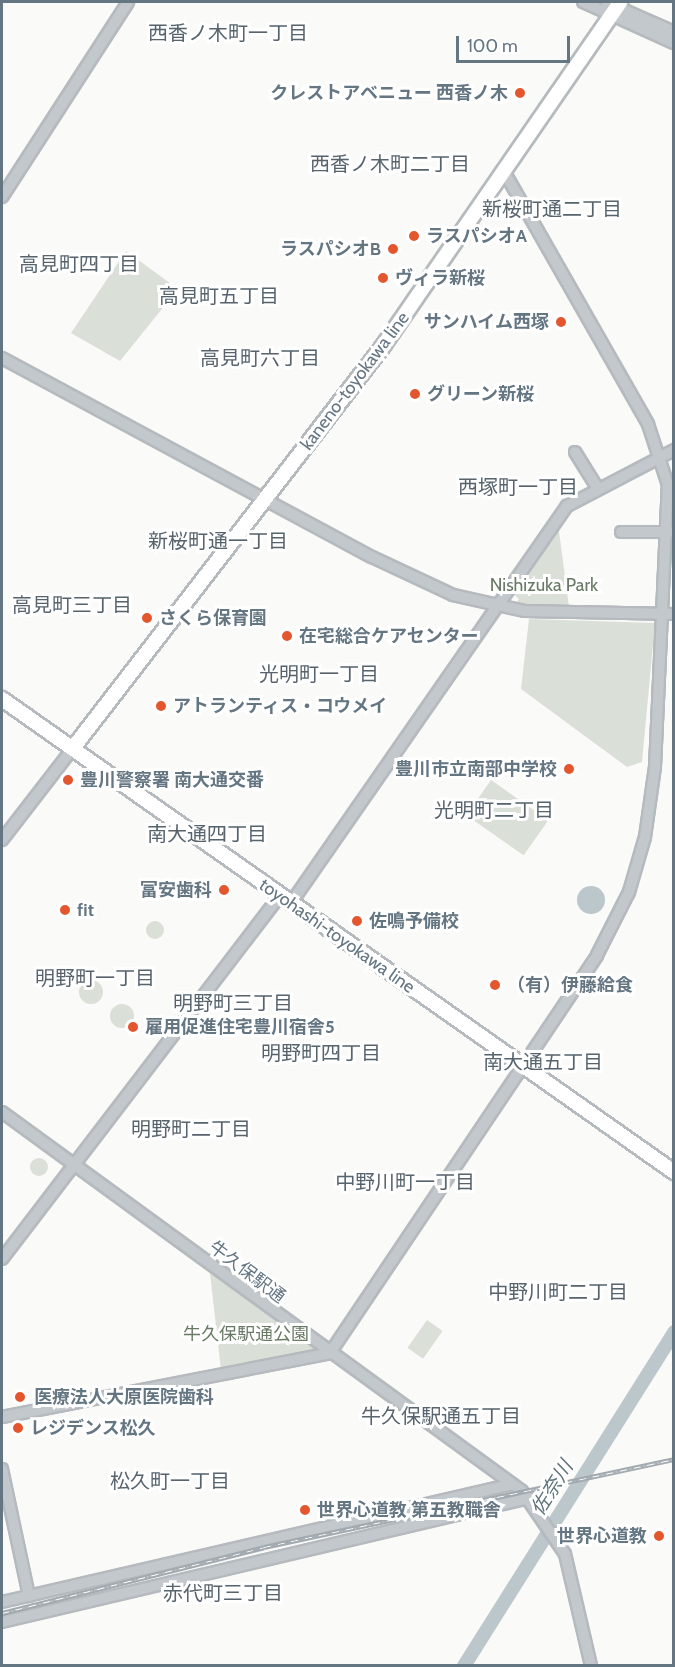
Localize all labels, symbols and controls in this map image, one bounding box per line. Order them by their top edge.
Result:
district label: 西香ノ木町一丁目 [148,21,308,45]
scale bar [459,24,573,62]
text: 100 m [467,35,518,57]
place label: クレストアベニュー 西香ノ木 [270,82,508,104]
marker: クレストアベニュー 西香ノ木 [513,86,527,100]
district label: 西香ノ木町二丁目 [310,152,470,176]
district label: 新桜町通二丁目 [482,197,622,221]
place label: ラスパシオA [426,225,527,247]
marker: ラスパシオA [407,229,421,243]
place label: ラスパシオB [280,238,381,260]
marker: ラスパシオB [386,242,400,256]
district label: 高見町四丁目 [19,252,139,276]
place label: ヴィラ新桜 [395,267,485,289]
marker: ヴィラ新桜 [376,271,390,285]
district label: 高見町五丁目 [159,284,279,308]
street label: kaneno-toyokawa line [296,308,414,454]
place label: サンハイム西塚 [423,311,549,333]
marker: サンハイム西塚 [554,315,568,329]
district label: 高見町六丁目 [200,346,320,370]
place label: グリーン新桜 [427,383,535,405]
marker: グリーン新桜 [408,387,422,401]
district label: 西塚町一丁目 [458,475,578,499]
district label: 新桜町通一丁目 [148,529,288,553]
park label: Nishizuka Park [490,574,598,596]
district label: 高見町三丁目 [12,593,132,617]
place label: さくら保育園 [159,607,267,629]
marker: さくら保育園 [140,611,154,625]
place label: 在宅総合ケアセンター [299,625,479,647]
marker: 在宅総合ケアセンター [280,629,294,643]
district label: 光明町一丁目 [259,662,379,686]
place label: アトランティス・コウメイ [173,695,389,717]
marker: アトランティス・コウメイ [154,699,168,713]
place label: 豊川市立南部中学校 [395,758,557,780]
marker: 豊川市立南部中学校 [562,762,576,776]
place label: 豊川警察署 南大通交番 [80,769,264,791]
marker: 豊川警察署 南大通交番 [61,773,75,787]
district label: 光明町二丁目 [434,798,554,822]
district label: 南大通四丁目 [147,822,267,846]
street label: toyohashi-toyokawa line [255,874,419,998]
place label: 富安歯科 [140,879,212,901]
marker: 富安歯科 [217,883,231,897]
place label: fit [77,899,94,921]
marker: fit [58,903,72,917]
place label: 佐鳴予備校 [369,910,459,932]
marker: 佐鳴予備校 [350,914,364,928]
district label: 明野町一丁目 [35,966,155,990]
place label: （有）伊藤給食 [507,974,633,996]
marker: （有）伊藤給食 [488,978,502,992]
district label: 明野町三丁目 [173,991,293,1015]
place label: 雇用促進住宅豊川宿舎5 [145,1016,335,1038]
marker: 雇用促進住宅豊川宿舎5 [126,1020,140,1034]
district label: 明野町四丁目 [261,1041,381,1065]
district label: 南大通五丁目 [483,1050,603,1074]
district label: 明野町二丁目 [131,1117,251,1141]
district label: 中野川町一丁目 [335,1170,475,1194]
street label: 牛久保駅通 [205,1236,289,1308]
district label: 中野川町二丁目 [488,1280,628,1304]
park label: 牛久保駅通公園 [183,1323,309,1345]
place label: 医療法人大原医院歯科 [34,1386,214,1408]
marker: 医療法人大原医院歯科 [11,1388,29,1406]
district label: 牛久保駅通五丁目 [361,1404,521,1428]
place label: レジデンス松久 [30,1417,156,1439]
marker: レジデンス松久 [11,1421,25,1435]
water label: 佐奈川 [526,1456,578,1520]
district label: 松久町一丁目 [110,1469,230,1493]
place label: 世界心道教 第五教職舎 [317,1499,501,1521]
marker: 世界心道教 第五教職舎 [298,1503,312,1517]
place label: 世界心道教 [557,1525,647,1547]
marker: 世界心道教 [652,1529,666,1543]
district label: 赤代町三丁目 [163,1581,283,1605]

